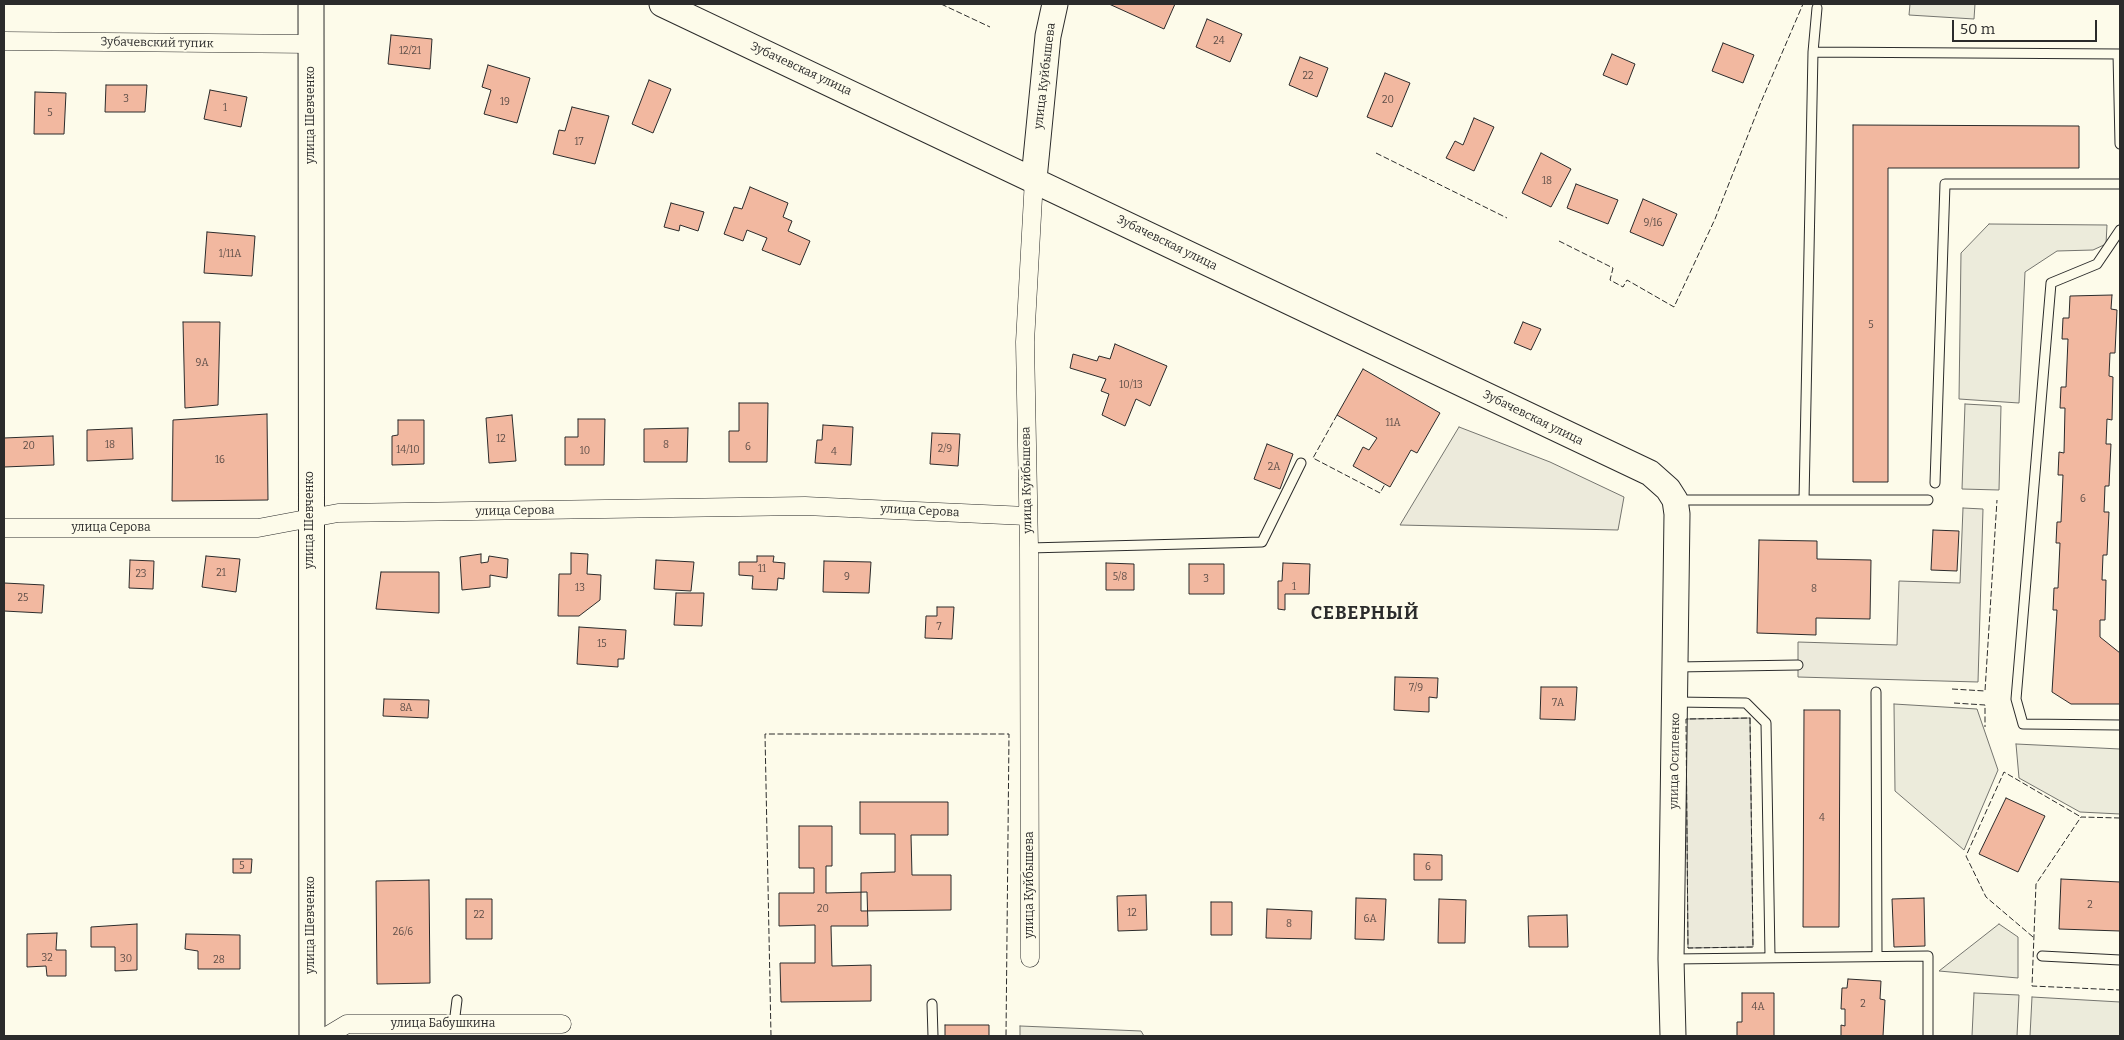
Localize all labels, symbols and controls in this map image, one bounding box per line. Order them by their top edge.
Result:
scale bar [1954,10,2099,42]
text: 50 m [1960,20,1995,38]
street label: улица Куйбышева [1031,22,1059,130]
street label: Зубачевский тупик [100,35,214,51]
house number: 24 [1213,35,1225,47]
street label: Зубачевская улица [748,39,854,99]
house number: 12/21 [399,45,421,57]
street label: улица Шевченко [304,66,318,164]
house number: 22 [1303,70,1313,82]
house number: 3 [123,93,129,105]
house number: 20 [1382,94,1394,106]
house number: 19 [500,96,510,108]
house number: 1 [223,102,227,114]
house number: 5 [47,107,53,119]
house number: 17 [575,136,583,148]
house number: 18 [1542,175,1552,187]
street label: Зубачевская улица [1114,212,1220,274]
house number: 9/16 [1644,217,1662,229]
house number: 1/11А [219,248,241,260]
house number: 5 [1868,319,1874,331]
house number: 9А [196,357,208,369]
house number: 10/13 [1119,379,1143,391]
street label: Зубачевская улица [1480,387,1586,449]
house number: 11А [1385,417,1401,429]
street label: улица Куйбышева [1019,426,1035,534]
house number: 12 [496,433,506,445]
house number: 18 [105,439,115,451]
house number: 8 [663,439,669,451]
house number: 20 [23,440,35,452]
house number: 6 [745,441,751,453]
house number: 2/9 [938,443,952,455]
house number: 14/10 [396,444,420,456]
house number: 10 [580,445,590,457]
house number: 4 [831,446,837,458]
house number: 16 [215,454,225,466]
house number: 2А [1268,461,1280,473]
street label: улица Шевченко [303,471,317,569]
house number: 6 [2080,493,2086,505]
street label: улица Серова [880,502,960,520]
street label: улица Серова [475,503,555,519]
street label: улица Серова [71,521,151,535]
house number: 11 [758,563,766,575]
house number: 21 [216,567,226,579]
house number: 23 [135,568,147,580]
house number: 9 [844,571,850,583]
house number: 5/8 [1113,571,1127,583]
house number: 3 [1203,573,1209,585]
house number: 1 [1292,581,1296,593]
house number: 13 [575,582,585,594]
house number: 8 [1811,583,1817,595]
house number: 25 [18,592,28,604]
district label: СЕВЕРНЫЙ [1310,603,1420,625]
house number: 7 [936,621,942,633]
house number: 15 [597,638,607,650]
house number: 7/9 [1409,682,1423,694]
house number: 7А [1552,697,1564,709]
house number: 8А [400,702,412,714]
street label: улица Осипенко [1667,713,1683,809]
house number: 4 [1819,812,1825,824]
street label: улица Куйбышева [1023,831,1037,939]
house number: 5 [239,860,245,872]
house number: 6 [1425,861,1431,873]
street label: улица Шевченко [304,876,318,974]
house number: 2 [2087,899,2093,911]
house number: 20 [817,903,829,915]
house number: 12 [1127,907,1137,919]
house number: 22 [474,909,484,921]
house number: 6А [1364,913,1376,925]
house number: 8 [1286,918,1292,930]
house number: 26/6 [393,926,413,938]
house number: 32 [41,952,53,964]
house number: 30 [120,953,132,965]
house number: 28 [213,954,225,966]
house number: 2 [1860,998,1866,1010]
house number: 4А [1752,1001,1764,1013]
street label: улица Бабушкина [391,1017,495,1031]

